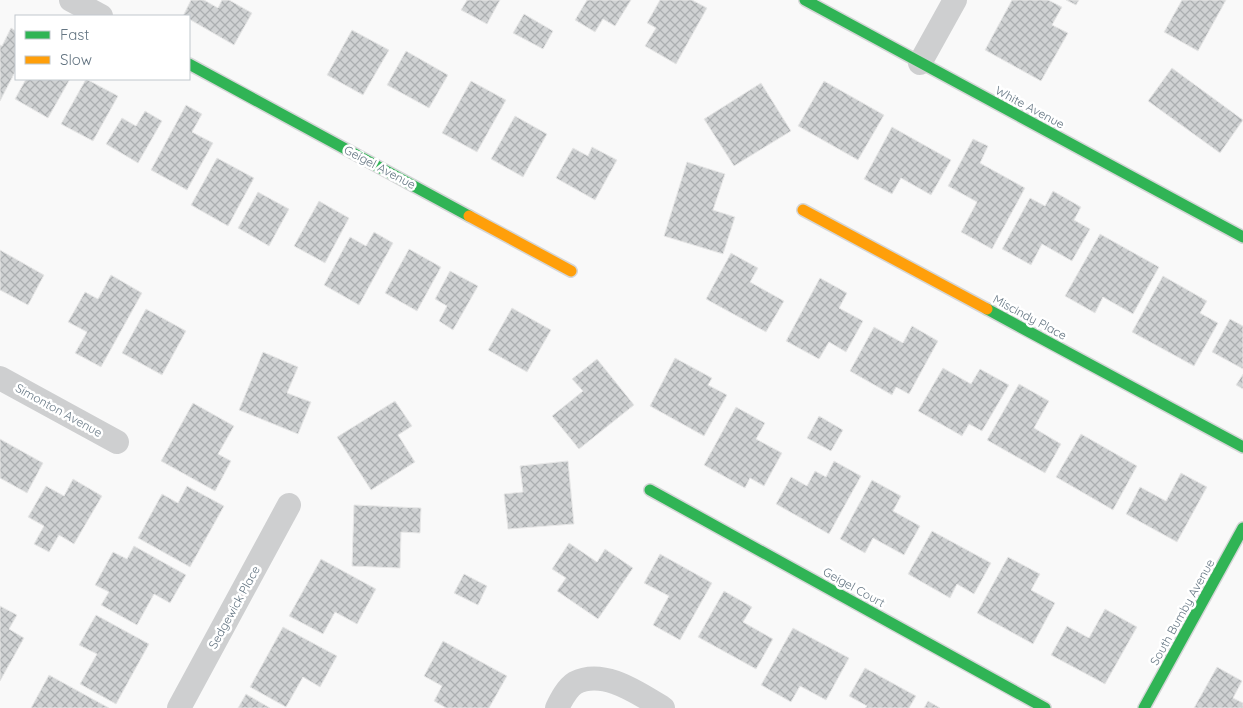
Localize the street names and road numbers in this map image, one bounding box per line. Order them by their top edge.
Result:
street label: White Avenue [993,83,1067,132]
street label: Geigel Avenue [342,142,418,192]
street label: Miscindy Place [991,291,1070,343]
street label: Simonton Avenue [13,380,105,440]
street label: South Bumby Avenue [1147,556,1218,668]
street label: Sedgewick Place [205,563,263,651]
street label: Geigel Court [820,564,888,610]

